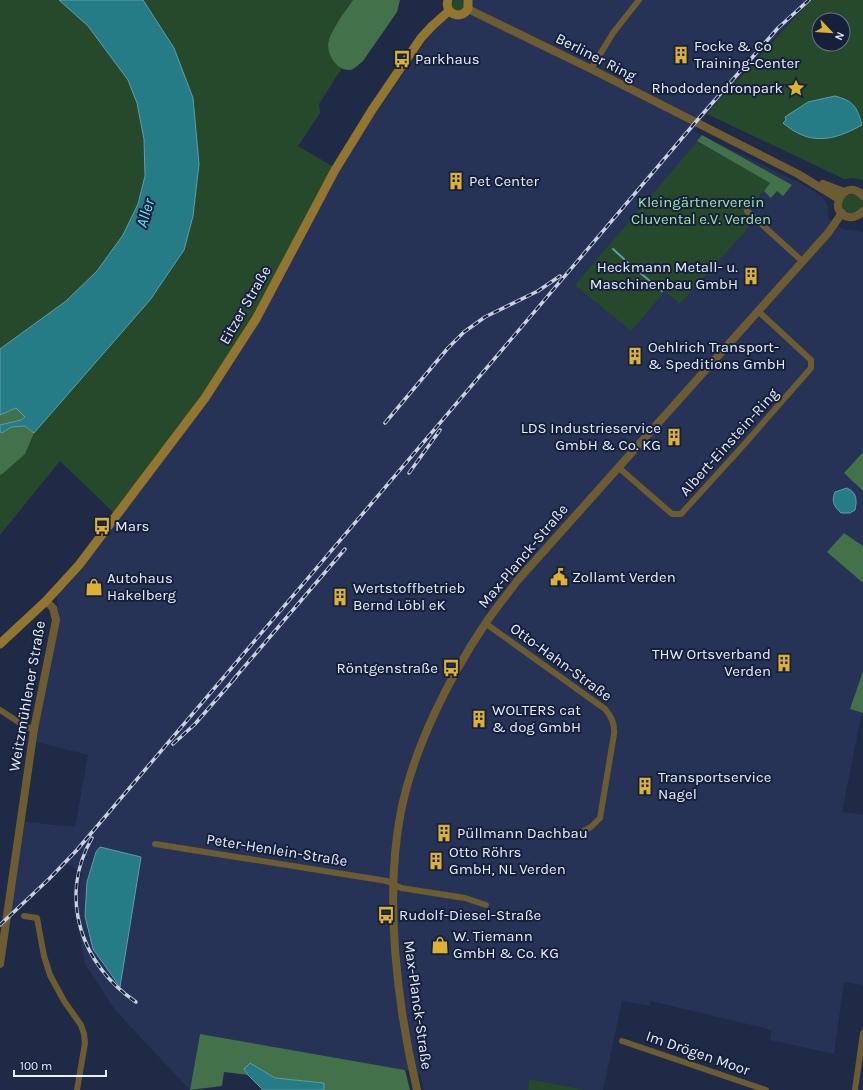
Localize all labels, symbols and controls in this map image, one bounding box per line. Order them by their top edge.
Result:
north arrow [811,12,851,52]
street label: Berliner Ring [553,29,640,85]
text: N [832,30,847,42]
place label: Focke & Co Training-Center [694,37,800,72]
building icon: Focke & Co Training-Center [671,45,691,65]
bus stop icon: Parkhaus [392,49,412,69]
place label: Parkhaus [415,50,480,68]
place icon: Rhododendronpark [786,78,806,98]
place label: Rhododendronpark [651,79,783,97]
building icon: Pet Center [446,171,466,191]
place label: Pet Center [469,172,539,190]
park label: Kleingärtnerverein Cluvental e.V. Verden [631,193,771,228]
water label: Aller [132,196,159,230]
place label: Heckmann Metall- u. Maschinenbau GmbH [590,258,738,293]
street label: Eitzer Straße [215,263,275,347]
building icon: Heckmann Metall- u. Maschinenbau GmbH [741,266,761,286]
place label: Oehlrich Transport- & Speditions GmbH [648,338,786,373]
building icon: Oehlrich Transport- & Speditions GmbH [625,346,645,366]
street label: Albert-Einstein-Ring [676,384,782,500]
place label: LDS Industrieservice GmbH & Co. KG [521,419,661,454]
building icon: LDS Industrieservice GmbH & Co. KG [664,427,684,447]
street label: Max-Planck-Straße [474,500,572,612]
bus stop icon: Mars [92,516,112,536]
place label: Mars [115,517,149,535]
public building icon: Zollamt Verden [549,567,569,587]
place label: Zollamt Verden [572,568,676,586]
place label: Autohaus Hakelberg [107,569,176,604]
shop icon: Autohaus Hakelberg [84,577,104,597]
place label: Wertstoffbetrieb Bernd Löbl eK [353,579,465,614]
building icon: Wertstoffbetrieb Bernd Löbl eK [330,587,350,607]
street label: Weitzmühlener Straße [5,619,49,773]
street label: Otto-Hahn-Straße [507,619,615,705]
place label: THW Ortsverband Verden [652,645,771,680]
building icon: THW Ortsverband Verden [774,653,794,673]
bus stop icon: Röntgenstraße [441,658,461,678]
place label: Röntgenstraße [337,659,438,677]
place label: WOLTERS cat & dog GmbH [492,701,581,736]
building icon: WOLTERS cat & dog GmbH [469,709,489,729]
place label: Transportservice Nagel [658,768,772,803]
building icon: Transportservice Nagel [635,776,655,796]
building icon: Püllmann Dachbau [434,823,454,843]
place label: Püllmann Dachbau [457,824,588,842]
street label: Peter-Henlein-Straße [205,830,349,870]
place label: Otto Röhrs GmbH, NL Verden [449,843,566,878]
building icon: Otto Röhrs GmbH, NL Verden [426,851,446,871]
bus stop icon: Rudolf-Diesel-Straße [376,905,396,925]
place label: Rudolf-Diesel-Straße [399,906,541,924]
place label: W. Tiemann GmbH & Co. KG [453,927,559,962]
shop icon: W. Tiemann GmbH & Co. KG [430,935,450,955]
street label: Max-Planck-Straße [400,939,436,1071]
street label: Im Drögen Moor [644,1027,753,1079]
scale bar [14,1052,106,1078]
text: 100 m [20,1059,52,1073]

